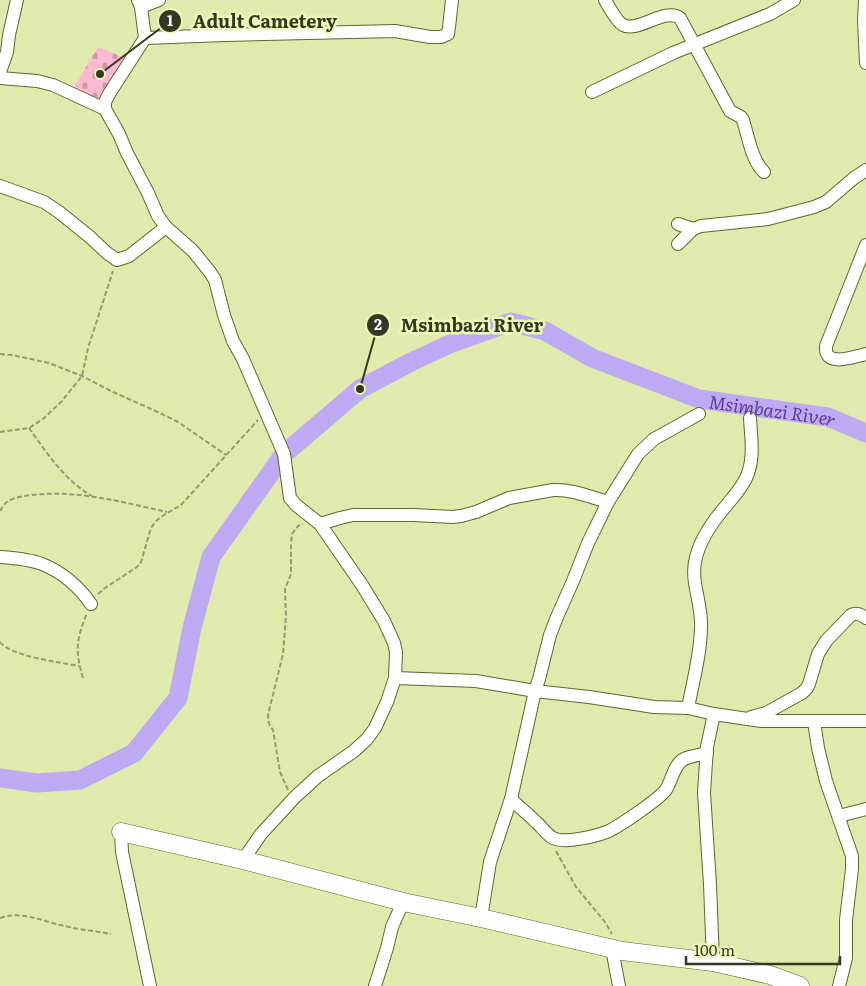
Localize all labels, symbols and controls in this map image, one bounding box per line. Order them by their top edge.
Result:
callout: Adult Cametery [158,5,347,38]
text: Adult Cametery [193,7,337,34]
text: 1 [167,8,173,31]
callout: Msimbazi River [366,309,553,342]
text: Msimbazi River [401,311,544,338]
text: 2 [374,312,382,335]
water label: Msimbazi River [707,387,841,433]
scale bar [686,934,840,966]
text: 100 m [694,938,735,961]

